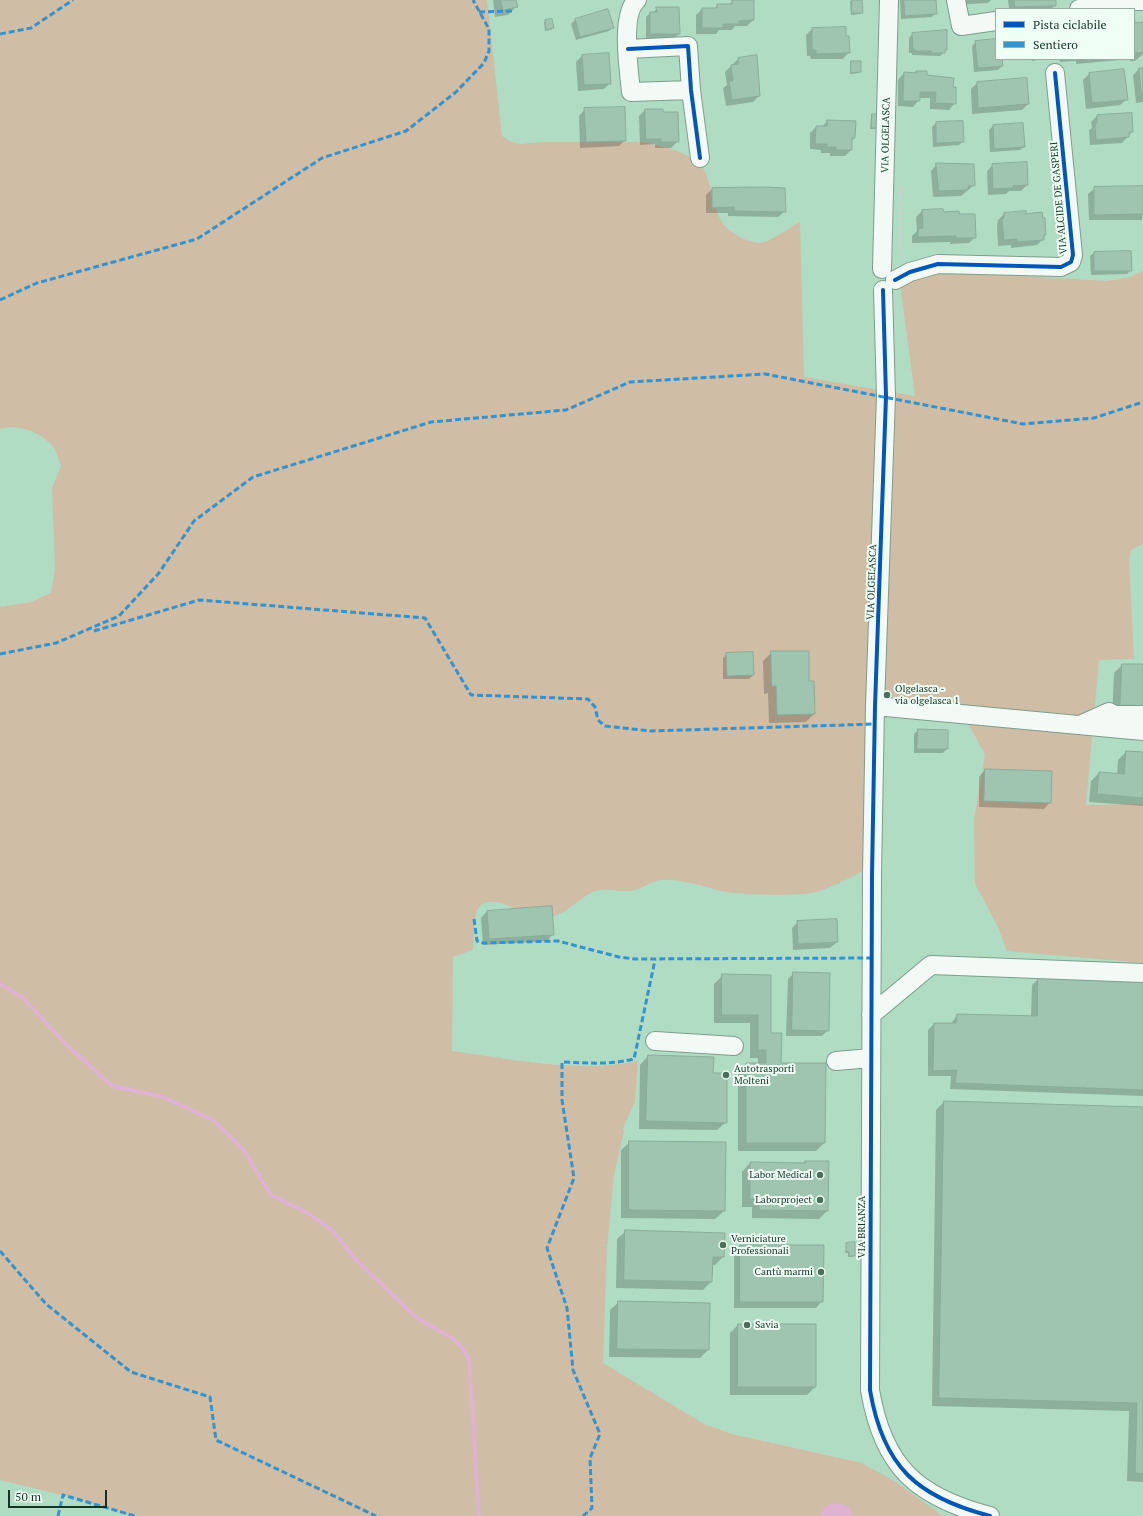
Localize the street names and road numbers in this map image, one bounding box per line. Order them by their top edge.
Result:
street label: VIA OLGELASCA [879,97,893,173]
street label: VIA ALCIDE DE GASPERI [1048,141,1070,255]
street label: VIA OLGELASCA [865,544,879,620]
street label: VIA BRIANZA [856,1196,868,1258]

